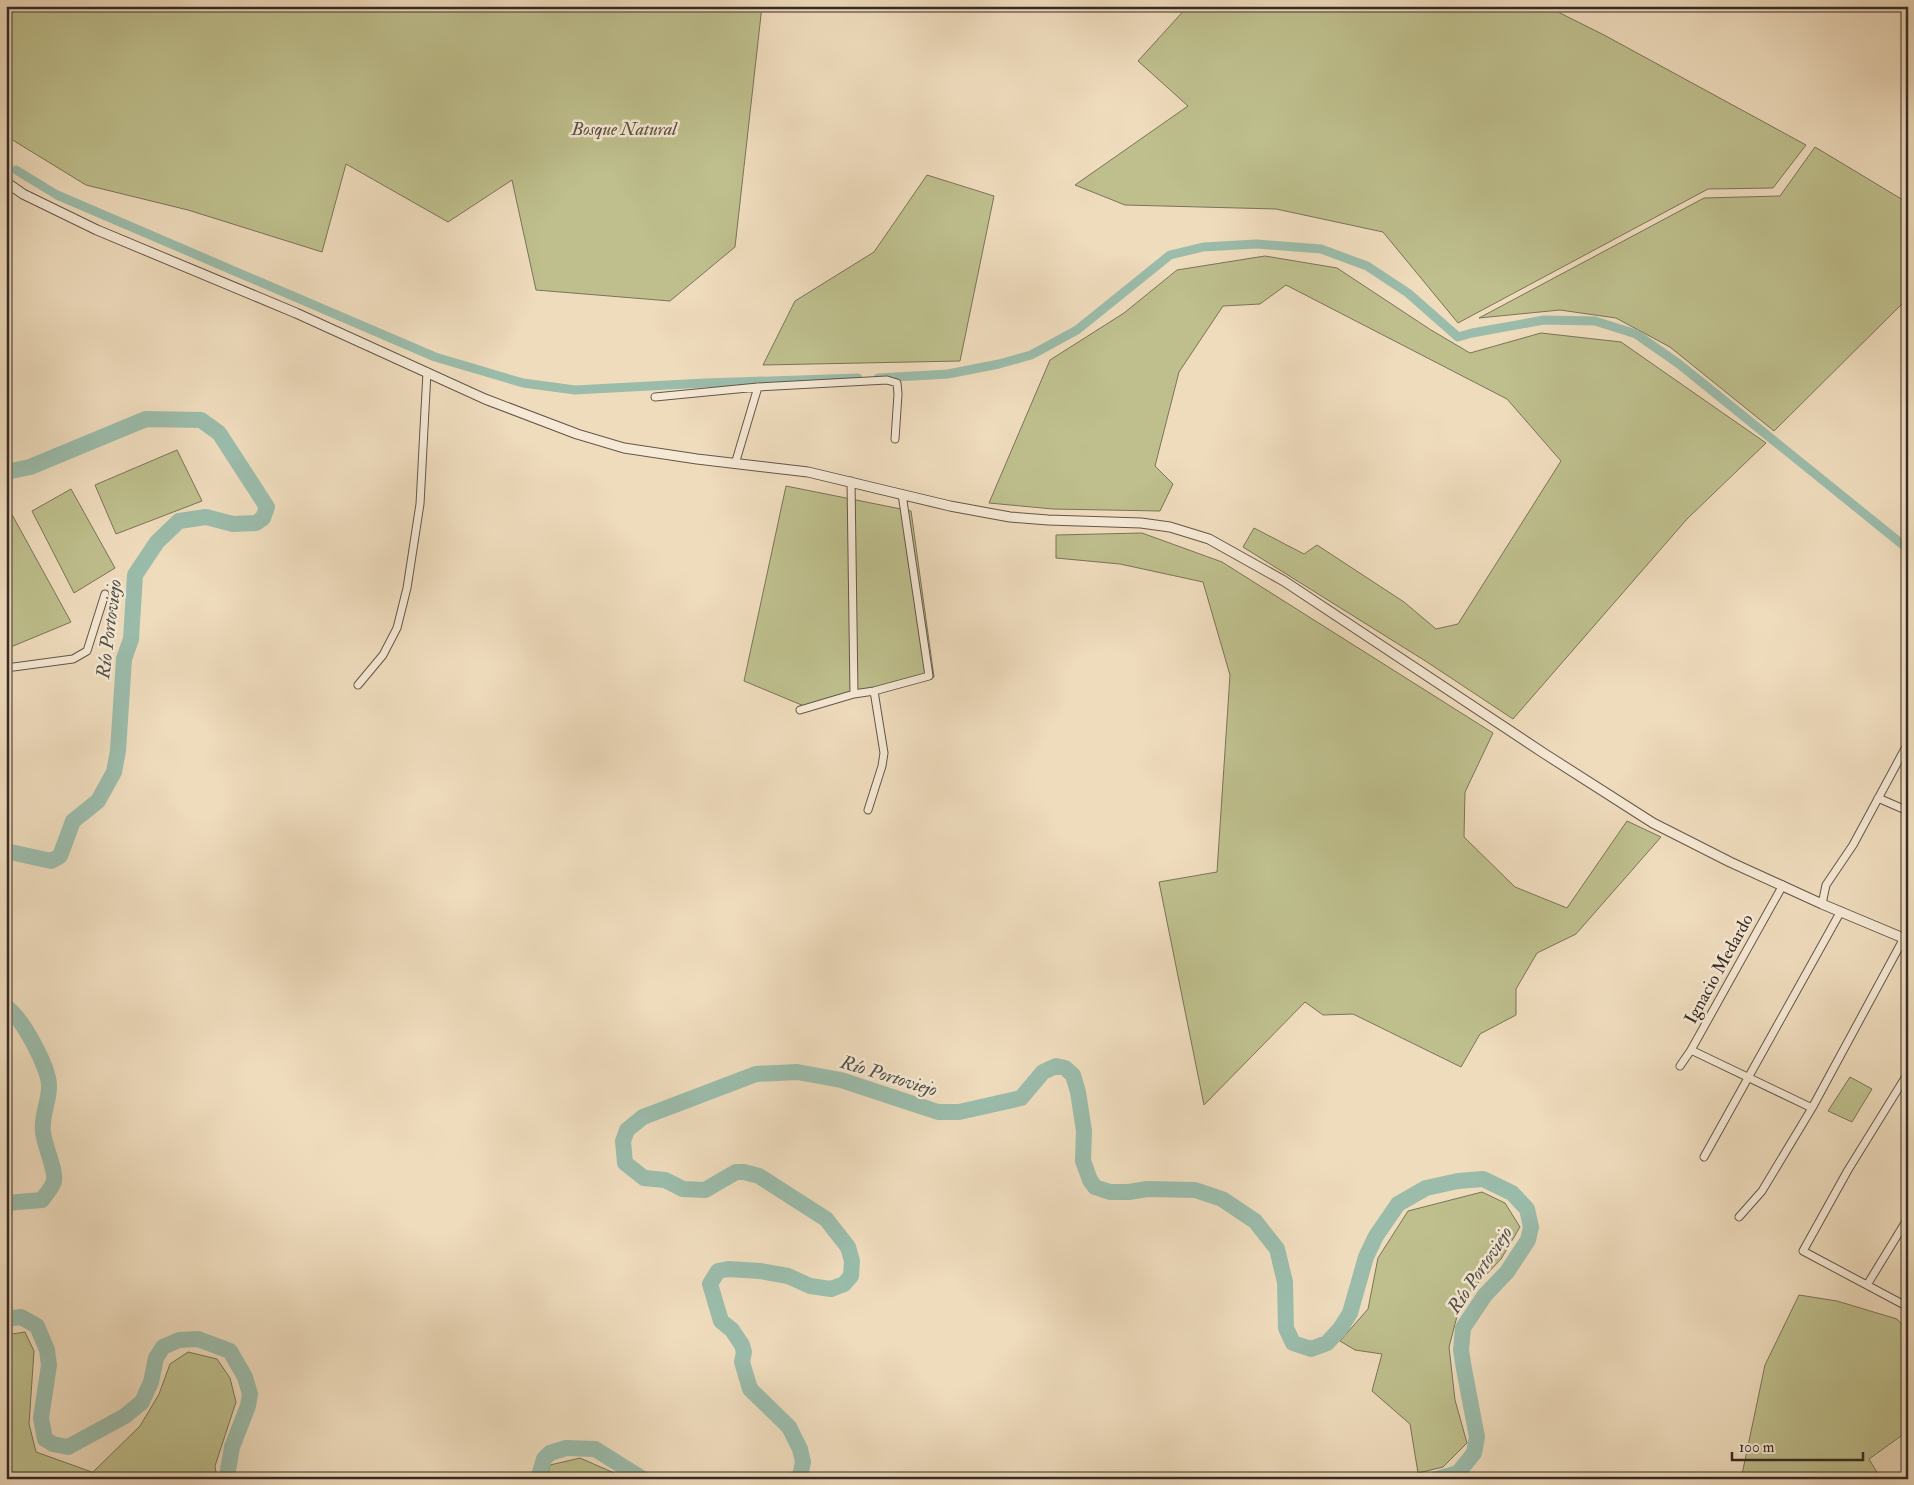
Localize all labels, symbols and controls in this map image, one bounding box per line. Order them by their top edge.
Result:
park label: Bosque Natural [570,118,678,141]
water label: Río Portoviejo [91,578,127,681]
street label: Ignacio Medardo [1679,910,1759,1028]
water label: Río Portoviejo [837,1050,940,1102]
water label: Río Portoviejo [1442,1222,1518,1319]
scale bar [1732,1430,1863,1462]
text: 100 m [1739,1438,1775,1457]

